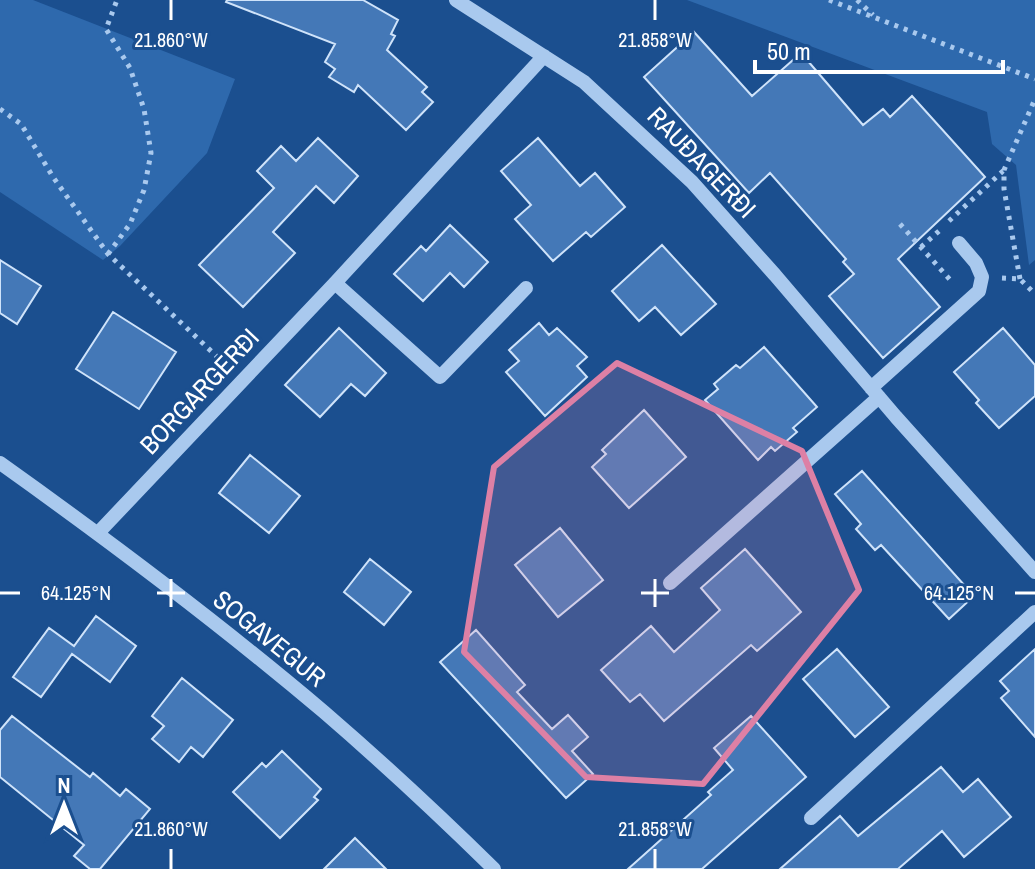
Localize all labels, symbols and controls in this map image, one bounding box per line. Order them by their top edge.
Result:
scale bar [755,24,1003,74]
text: 21.860°W [134,26,208,53]
text: 21.858°W [618,26,692,53]
text: 50 m [767,35,811,67]
street label: RAUÐAGERÐI [640,99,764,225]
street label: BORGARGERÐI [132,321,266,461]
text: 64.125°N [41,579,111,606]
text: 64.125°N [924,579,994,606]
street label: SOGAVEGUR [206,582,334,694]
north arrow [24,765,104,845]
text: N [57,770,71,800]
text: 21.860°W [134,815,208,842]
text: 21.858°W [618,815,692,842]

